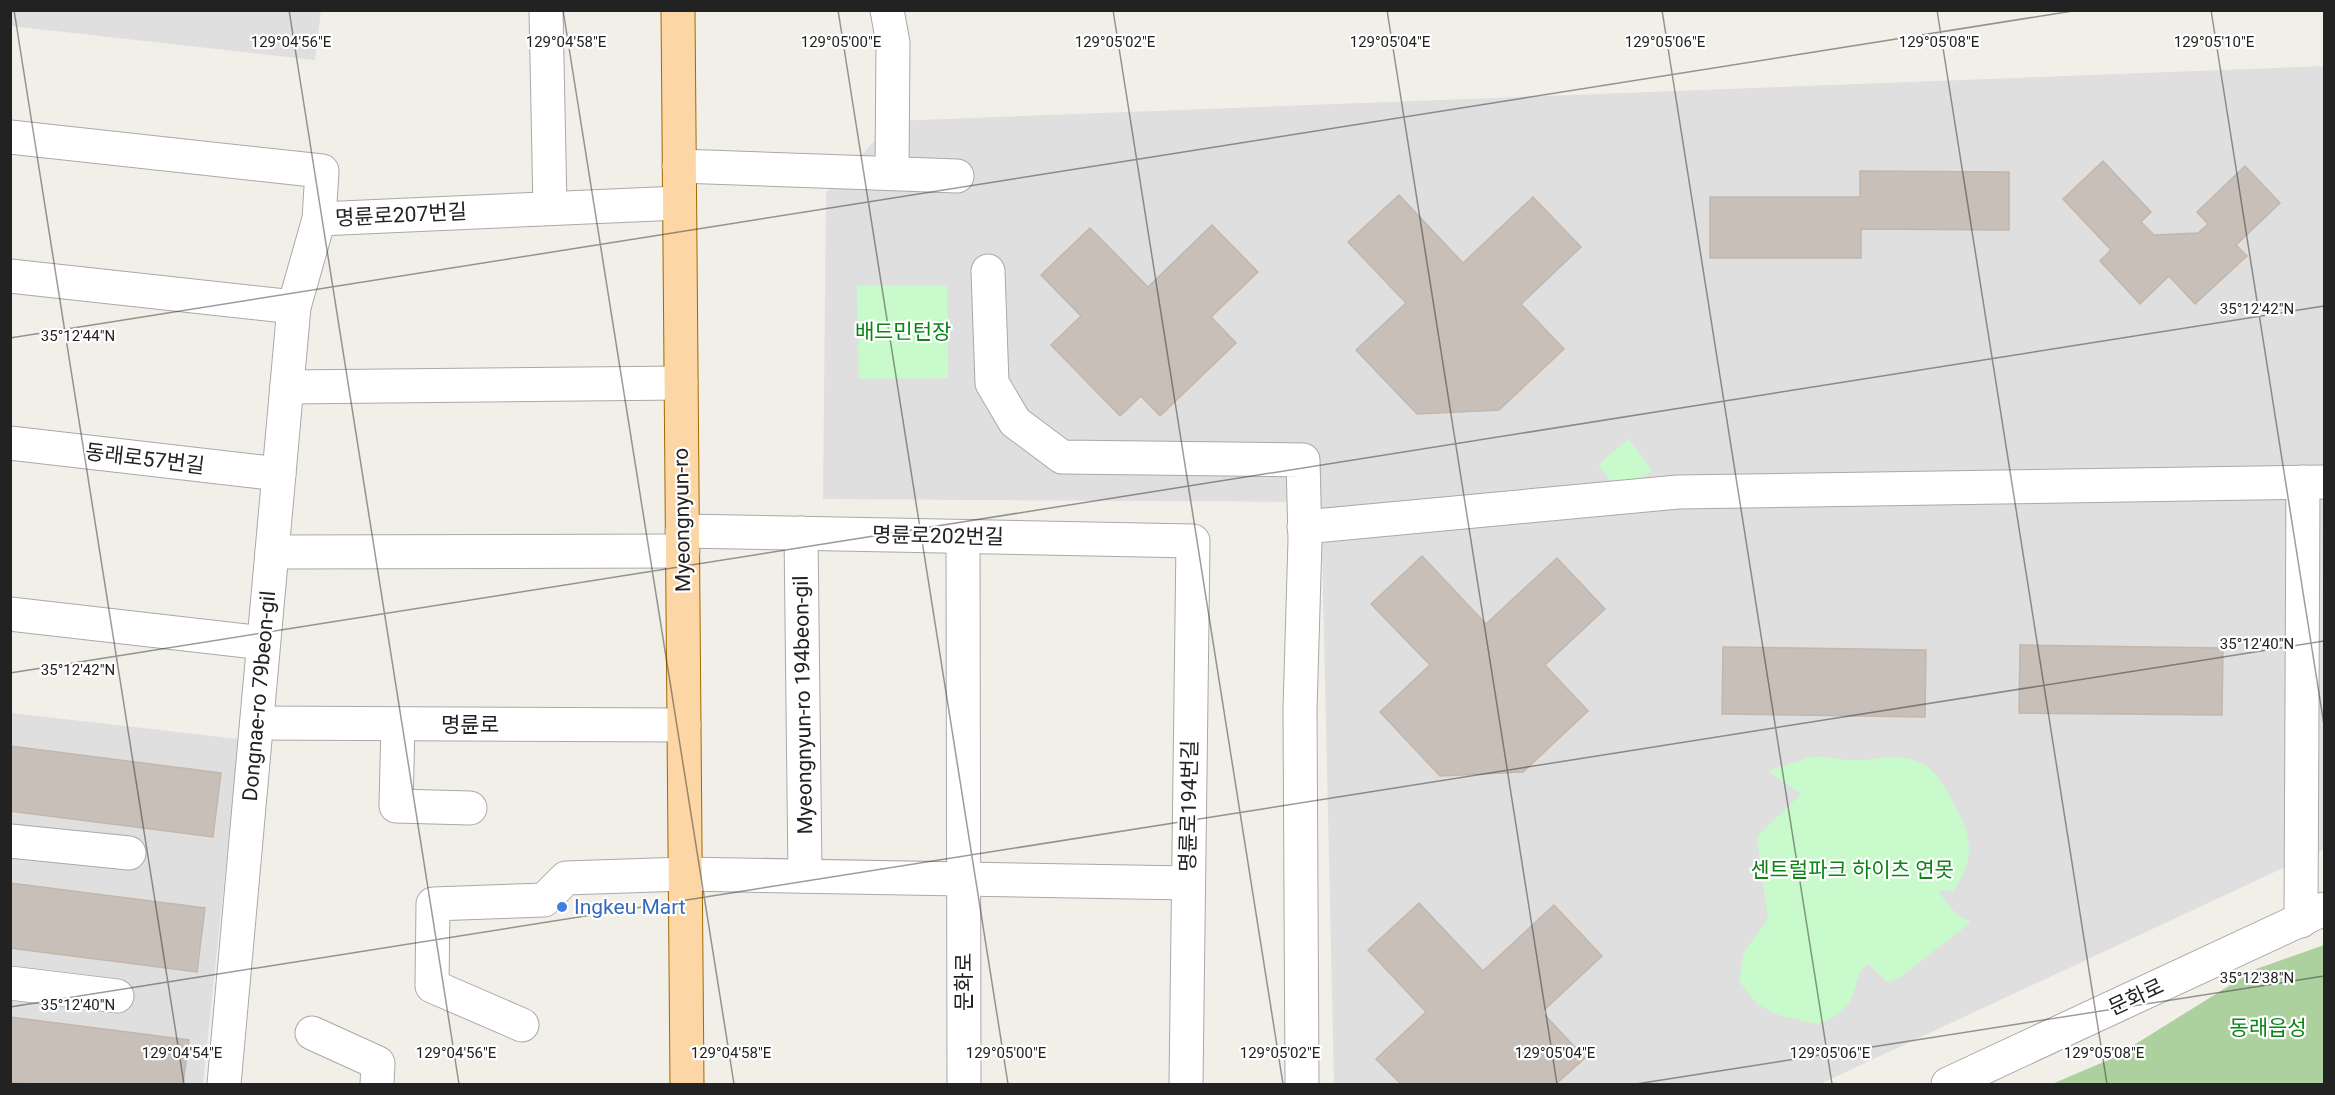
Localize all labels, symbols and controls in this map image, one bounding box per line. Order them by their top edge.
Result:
text: 129°04'56"E [251,33,332,51]
text: 129°04'58"E [526,33,607,51]
text: 129°05'00"E [801,33,882,51]
text: 129°05'02"E [1075,33,1156,51]
text: 129°05'04"E [1350,33,1431,51]
text: 129°05'06"E [1625,33,1706,51]
text: 129°05'08"E [1899,33,1980,51]
text: 129°05'10"E [2174,33,2255,51]
street label: 명륜로207번길 [334,200,468,230]
text: 35°12'42"N [2220,300,2294,318]
park label: 배드민턴장 [855,320,951,344]
text: 35°12'44"N [41,327,115,345]
street label: 동래로57번길 [84,440,206,478]
street label: Myeongnyun-ro [669,448,695,592]
street label: 명륜로202번길 [872,523,1004,549]
street label: Myeongnyun-ro 194beon-gil [789,575,817,835]
street label: Dongnae-ro 79beon-gil [238,590,280,802]
text: 35°12'40"N [2220,635,2294,653]
text: 35°12'42"N [41,661,115,679]
street label: 명륜로 [441,713,499,737]
street label: 명륜로194번길 [1176,740,1202,872]
park label: 센트럴파크 하이츠 연못 [1750,858,1954,882]
place label: Ingkeu Mart [574,895,686,919]
marker: Ingkeu Mart [555,900,569,914]
street label: 문화로 [952,953,976,1011]
text: 35°12'38"N [2220,969,2294,987]
street label: 문화로 [2105,974,2167,1020]
text: 35°12'40"N [41,996,115,1014]
park label: 동래읍성 [2229,1016,2307,1040]
text: 129°04'54"E [142,1044,223,1062]
text: 129°04'56"E [416,1044,497,1062]
text: 129°04'58"E [691,1044,772,1062]
text: 129°05'00"E [966,1044,1047,1062]
text: 129°05'02"E [1240,1044,1321,1062]
text: 129°05'04"E [1515,1044,1596,1062]
text: 129°05'06"E [1790,1044,1871,1062]
text: 129°05'08"E [2064,1044,2145,1062]

